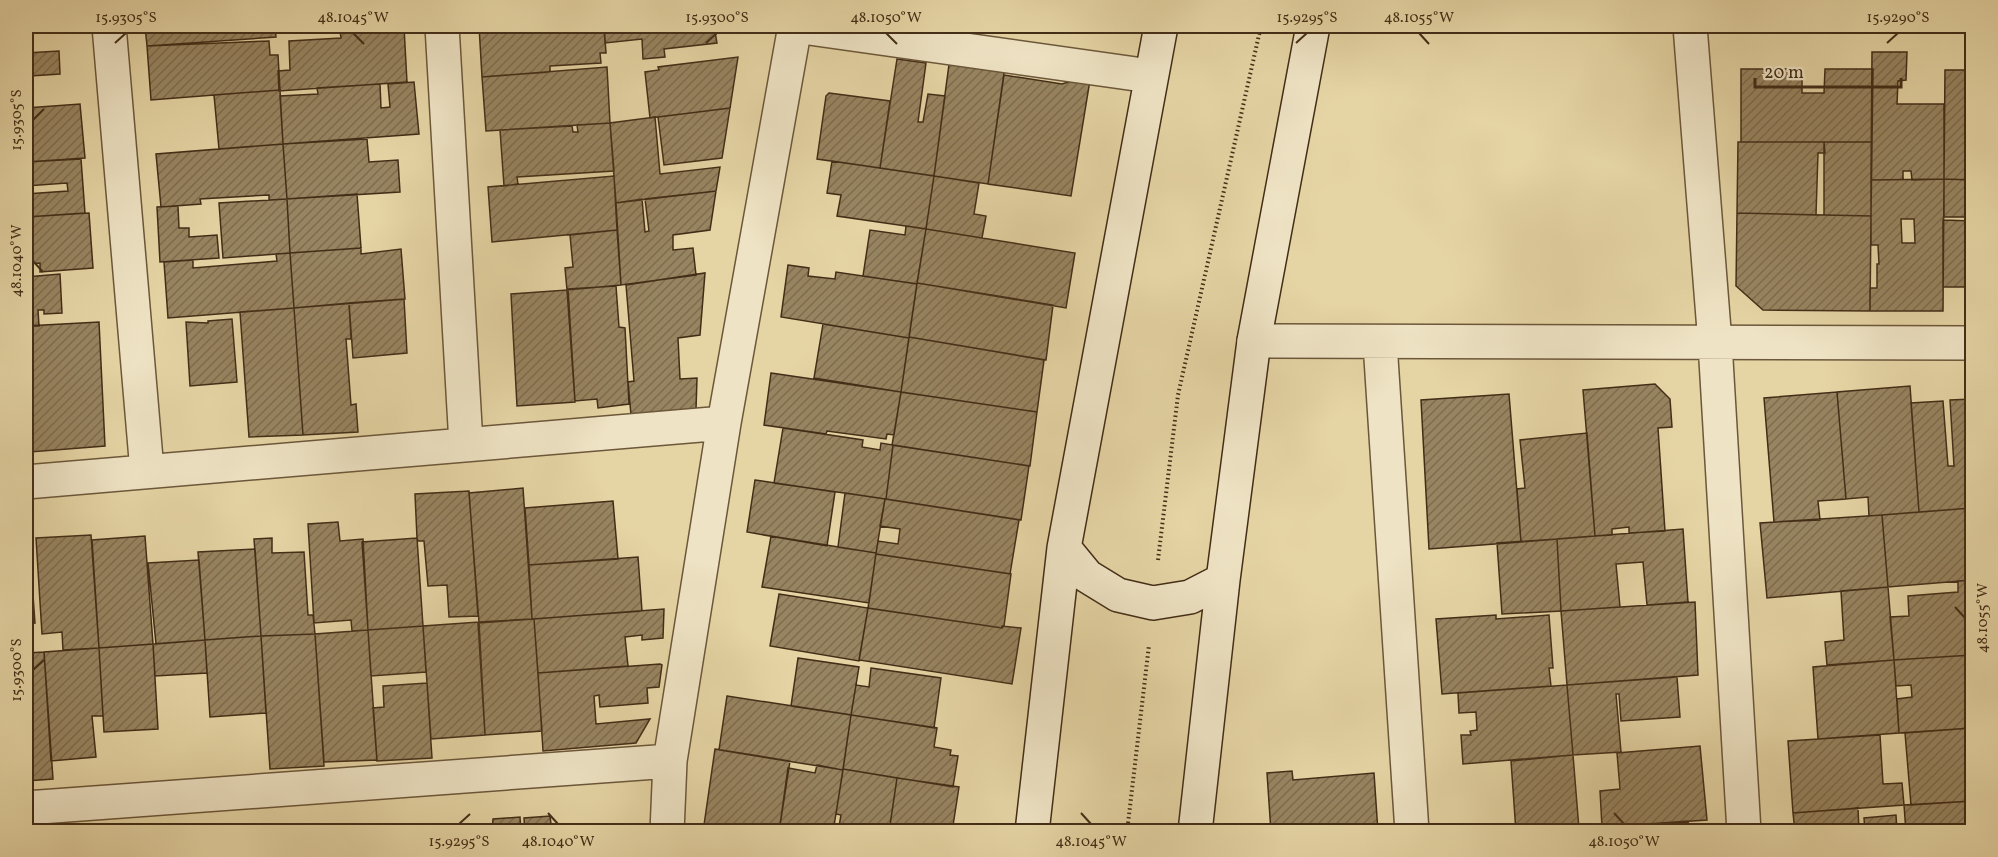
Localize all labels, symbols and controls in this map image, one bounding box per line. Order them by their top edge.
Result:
text: 15.9305°S [95,8,157,29]
text: 48.1045°W [317,8,389,29]
text: 15.9300°S [685,8,749,29]
text: 48.1050°W [850,8,922,29]
text: 15.9295°S [1276,8,1338,29]
text: 48.1055°W [1384,8,1454,29]
text: 15.9290°S [1866,8,1930,29]
scale bar [1755,51,1900,89]
text: 20 m [1764,61,1804,86]
text: 15.9305°S [7,89,28,151]
text: 48.1040°W [7,224,28,298]
text: 48.1055°W [1973,583,1994,653]
text: 15.9300°S [7,638,28,702]
text: 15.9295°S [428,832,490,853]
text: 48.1040°W [521,832,595,853]
text: 48.1045°W [1055,832,1127,853]
text: 48.1050°W [1588,832,1660,853]

